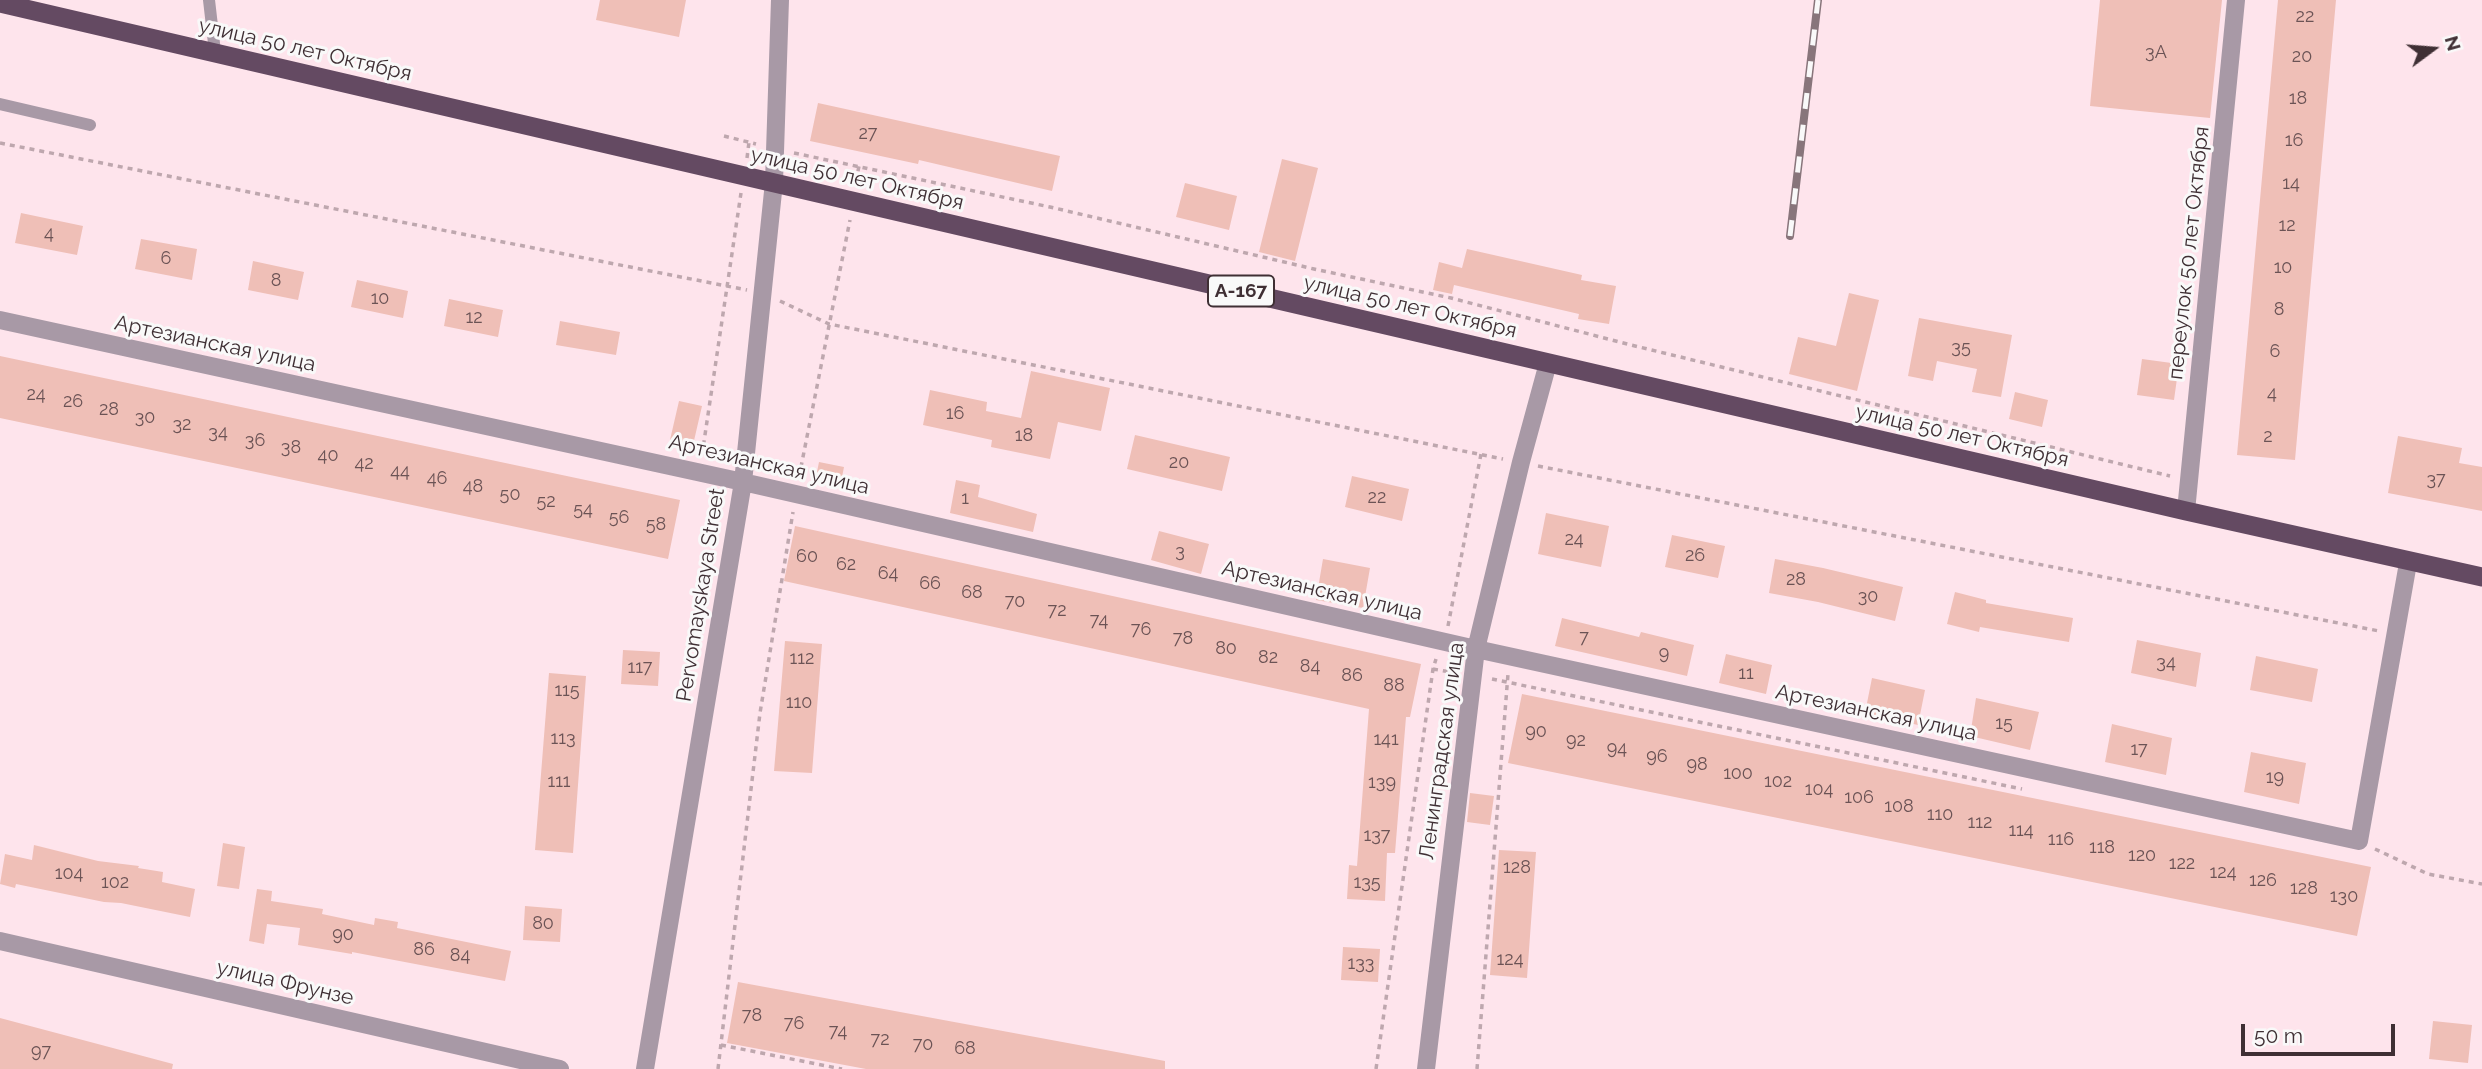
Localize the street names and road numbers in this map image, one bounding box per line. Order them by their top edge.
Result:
street label: улица 50 лет Октября [196,13,414,87]
street label: переулок 50 лет Октября [2163,125,2215,381]
street label: улица 50 лет Октября [748,142,966,216]
street label: улица 50 лет Октября [1301,270,1519,344]
road number: А-167 [1208,276,1274,306]
street label: Артезианская улица [112,310,318,378]
street label: улица 50 лет Октября [1853,399,2071,473]
street label: Артезианская улица [666,430,872,500]
street label: Pervomayskaya Street [672,486,730,704]
street label: Артезианская улица [1219,556,1425,626]
street label: Ленинградская улица [1414,641,1470,861]
street label: Артезианская улица [1773,679,1979,747]
street label: улица Фрунзе [214,955,356,1011]

